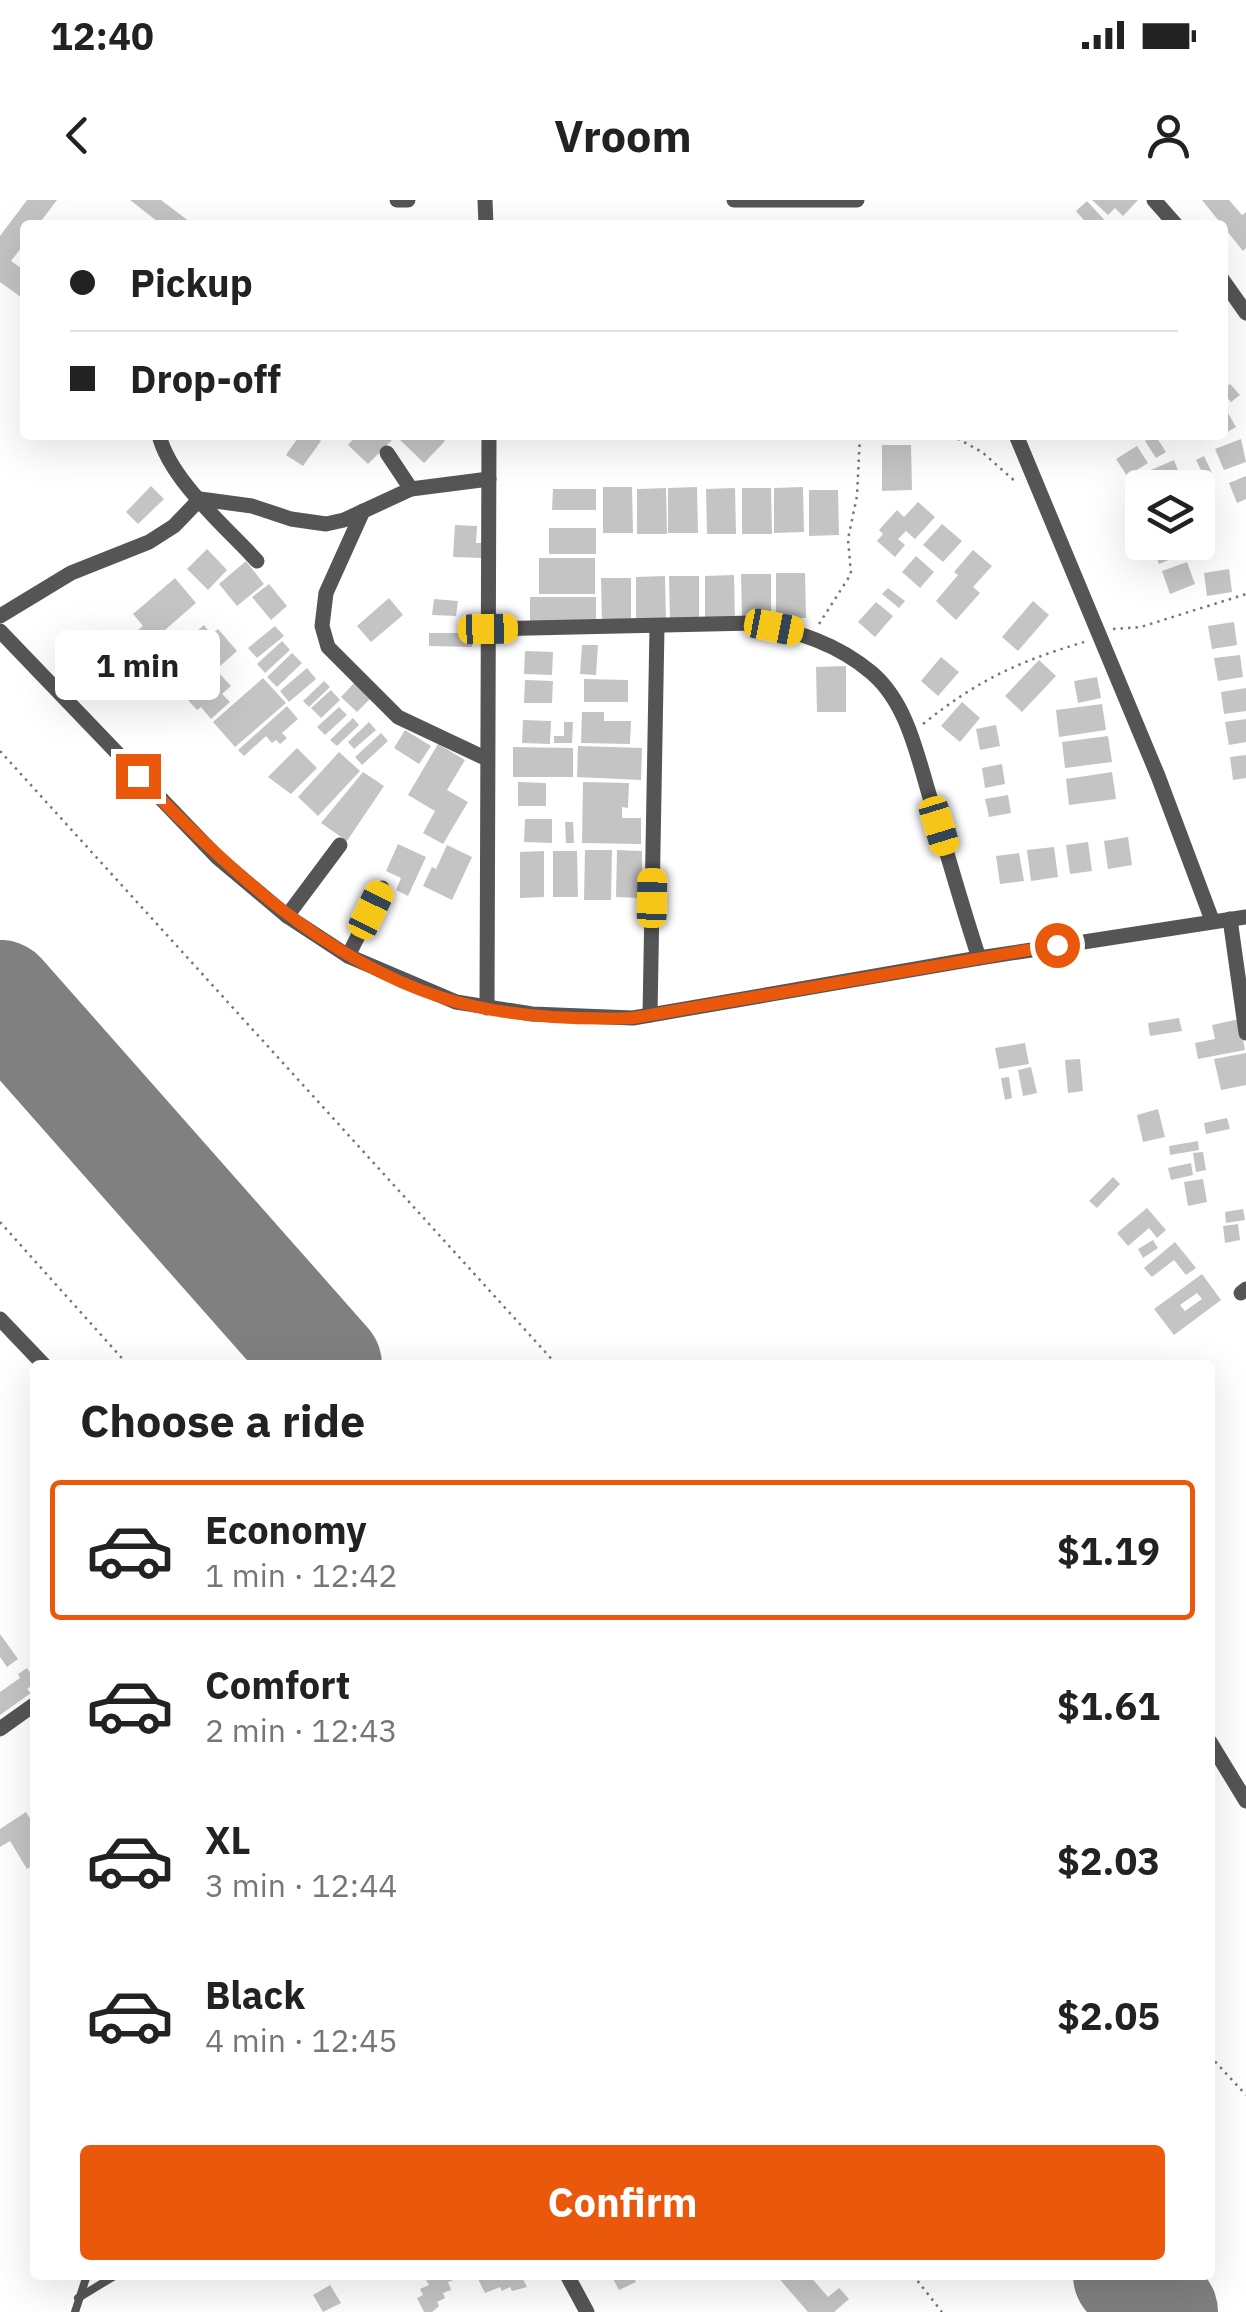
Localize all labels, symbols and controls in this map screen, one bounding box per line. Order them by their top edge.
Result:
text: 12:40 [50,11,154,60]
text: Vroom [554,106,692,164]
icon: back [50,108,105,163]
icon: person [1141,108,1196,163]
text: Pickup [130,258,253,307]
text: Drop-off [130,354,281,403]
map controls [1125,470,1215,560]
button: layers [1125,470,1215,560]
car [742,607,806,647]
car [458,613,518,645]
callout: 1 min [56,631,220,701]
text: 1 min [96,644,179,686]
route end [116,754,161,799]
car [916,793,962,859]
car [636,868,668,928]
car [344,876,398,944]
route start [1035,923,1080,968]
text: Choose a ride [80,1391,365,1449]
icon: car [85,1505,175,1595]
text: Economy [205,1505,367,1554]
text: $1.19 [1057,1526,1160,1575]
text: 1 min · 12:42 [205,1554,398,1596]
icon: car [85,1660,175,1750]
text: Comfort [205,1660,350,1709]
text: $1.61 [1057,1681,1160,1730]
text: 2 min · 12:43 [205,1709,398,1751]
icon: car [85,1815,175,1905]
text: XL [205,1815,251,1864]
text: $2.03 [1057,1836,1160,1885]
text: 3 min · 12:44 [205,1864,398,1906]
icon: car [85,1970,175,2060]
text: Black [205,1970,305,2019]
text: $2.05 [1057,1991,1160,2040]
text: 4 min · 12:45 [205,2019,398,2061]
button: Confirm [80,2145,1165,2260]

